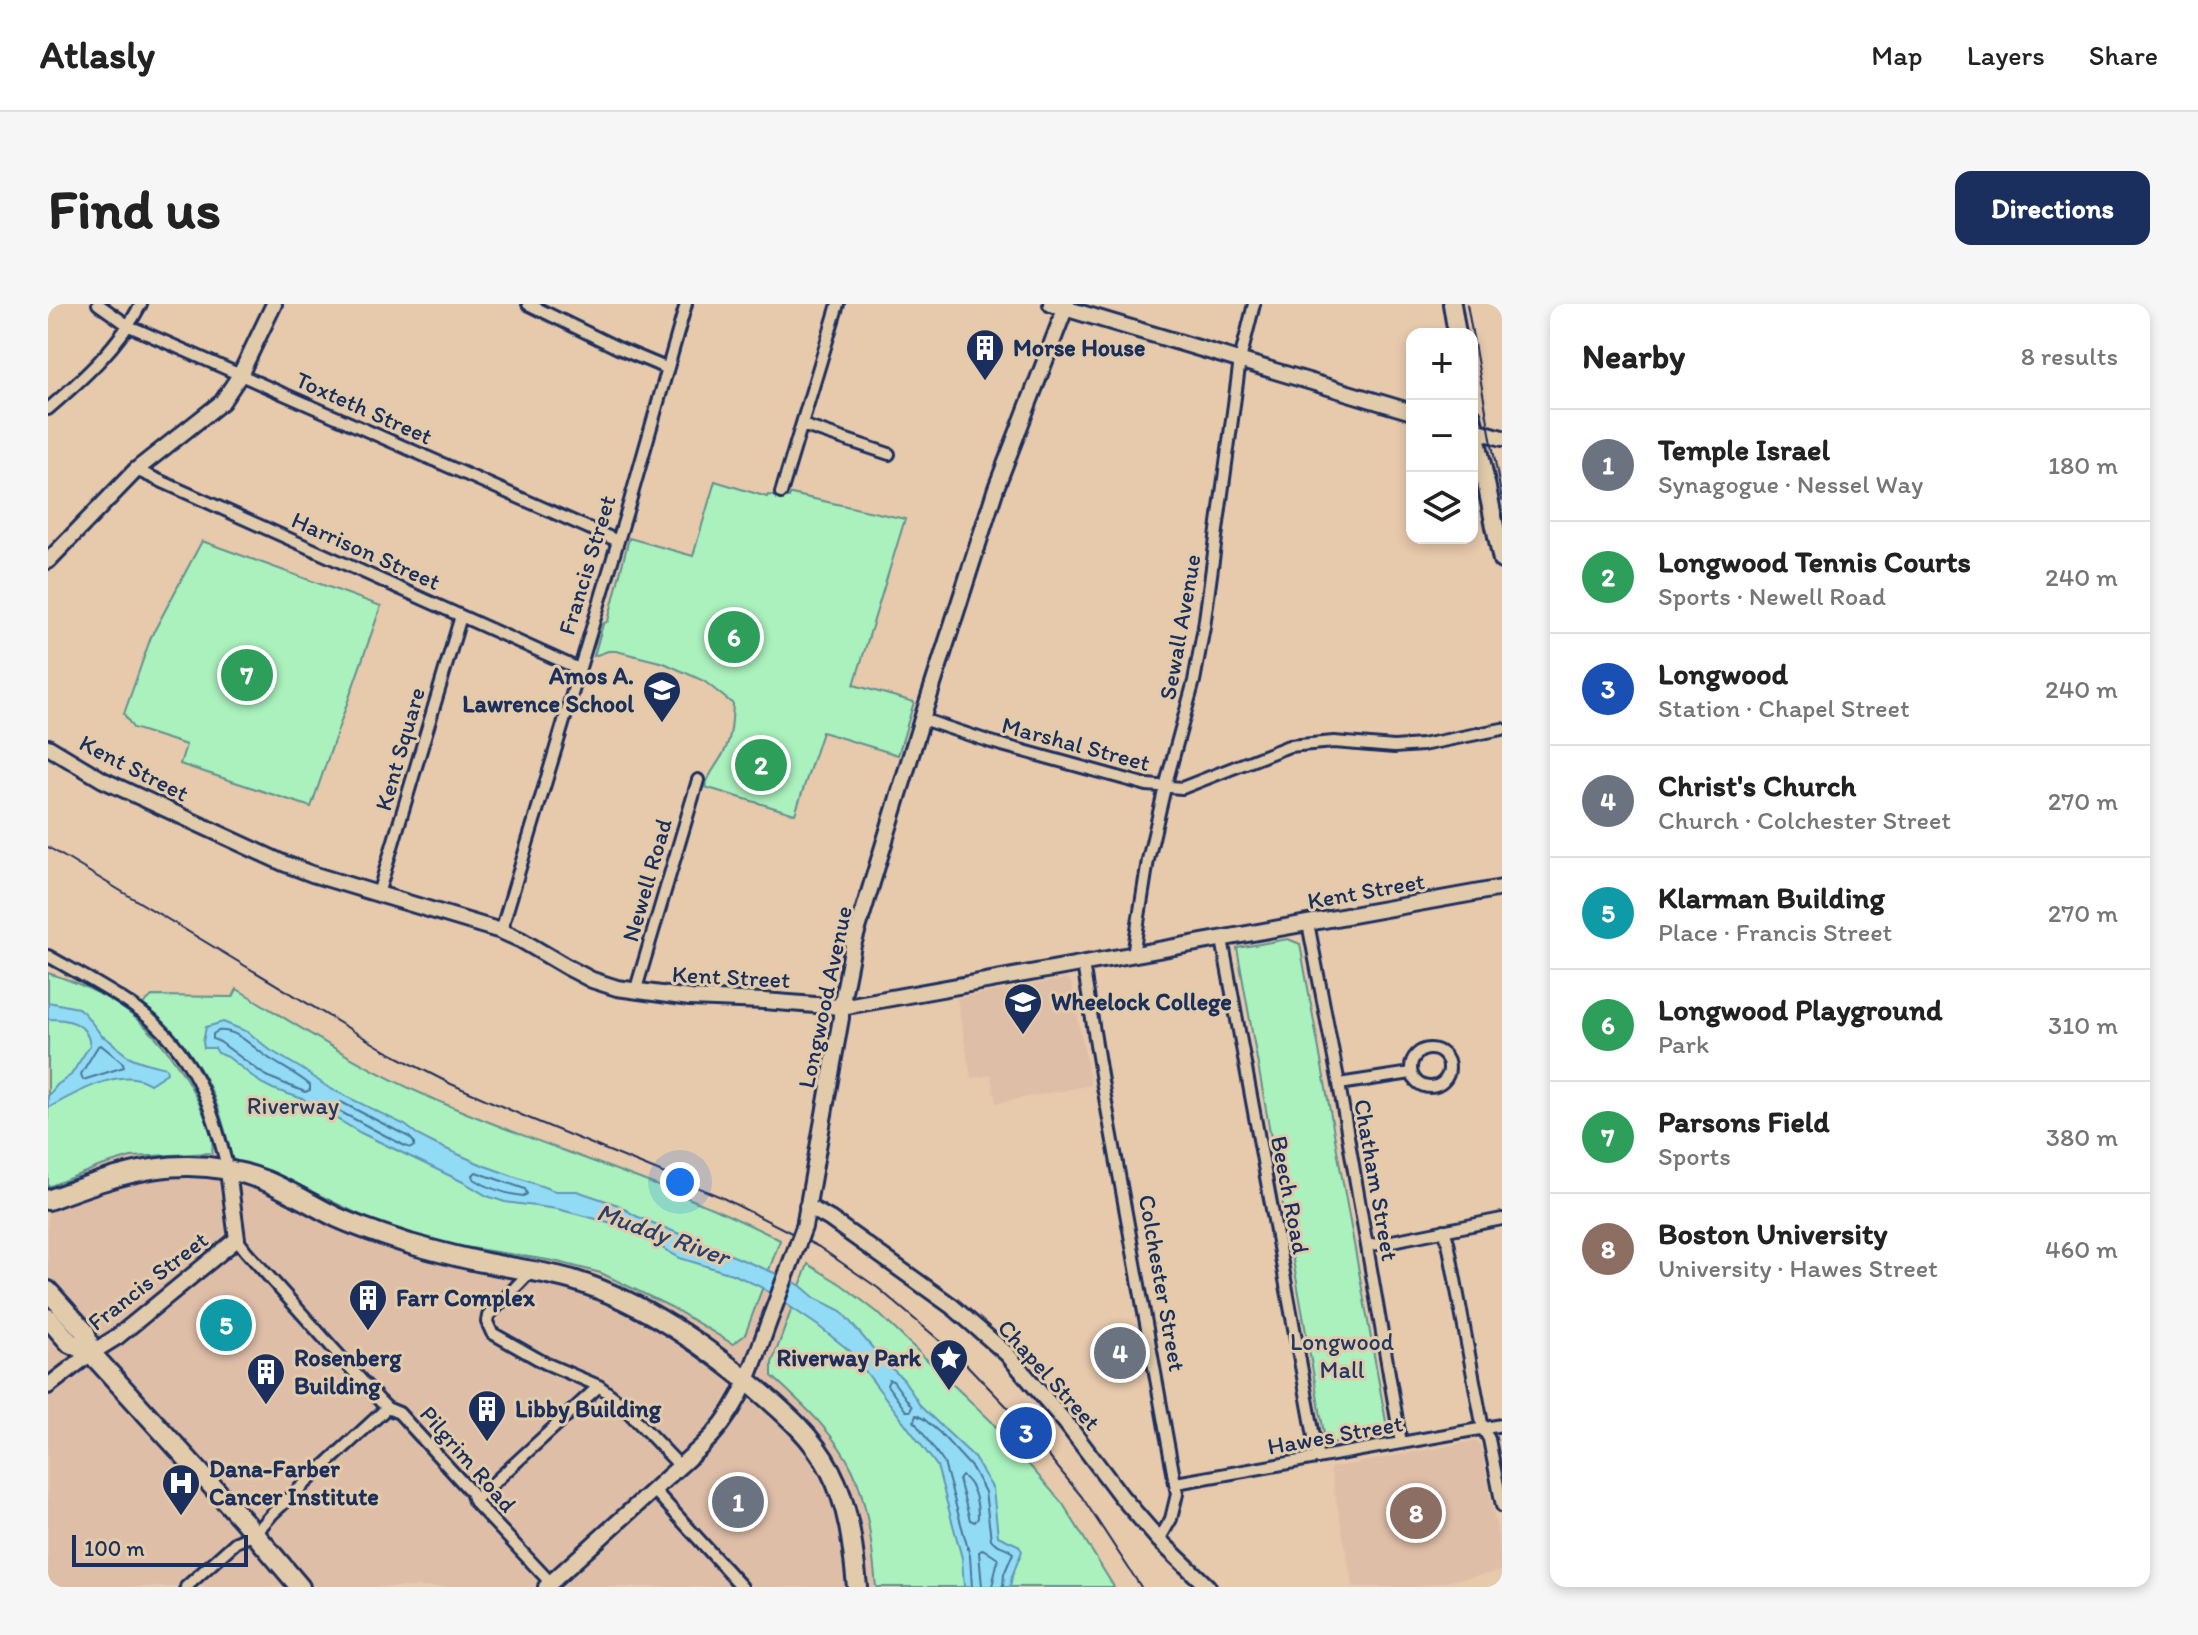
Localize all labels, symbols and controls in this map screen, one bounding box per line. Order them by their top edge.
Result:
text: Atlasly [40,32,155,78]
text: Map [1871,38,1923,72]
text: Layers [1967,38,2045,72]
text: Share [2089,38,2158,72]
button: Directions [1955,171,2150,245]
text: Find us [48,175,221,242]
building icon: Morse House [964,327,1006,382]
map controls [1406,328,1478,544]
button: + [1406,328,1478,400]
place label: Morse House [1013,333,1145,362]
text: Nearby [1582,336,1685,377]
text: 8 results [2021,340,2118,372]
street label: Toxteth Street [291,364,437,451]
button: − [1406,400,1478,472]
text: Temple Israel [1658,431,1830,468]
text: 1 [1602,449,1614,481]
text: 180 m [2048,449,2118,481]
text: Synagogue · Nessel Way [1658,468,1923,500]
button: layers [1406,472,1478,544]
street label: Francis Street [552,492,622,638]
street label: Harrison Street [287,505,445,596]
text: Longwood Tennis Courts [1658,543,1971,580]
street label: Sewall Avenue [1152,552,1207,702]
text: 2 [1601,561,1615,593]
text: 240 m [2045,561,2118,593]
text: Sports · Newell Road [1658,580,1886,612]
pin: 6 [708,607,760,667]
pin: 7 [221,645,273,705]
text: Longwood [1658,655,1788,692]
place label: Amos A. Lawrence School [462,661,634,718]
school or university icon: Amos A. Lawrence School [641,669,683,724]
text: 3 [1601,673,1615,705]
text: 240 m [2045,673,2118,705]
street label: Kent Square [368,684,431,814]
text: Station · Chapel Street [1658,692,1910,724]
street label: Marshal Street [999,710,1153,777]
street label: Kent Street [75,728,194,807]
pin: 2 [735,735,787,795]
text: Christ's Church [1658,767,1856,804]
text: 4 [1600,785,1616,817]
text: 270 m [2048,785,2118,817]
text: Church · Colchester Street [1658,804,1951,836]
street label: Newell Road [615,815,678,945]
street label: Kent Street [1305,866,1427,915]
text: Klarman Building [1658,879,1885,916]
text: 5 [1601,897,1615,929]
text: 270 m [2048,897,2118,929]
street label: Longwood Avenue [791,903,858,1091]
text: Place · Francis Street [1658,916,1892,948]
street label: Kent Street [671,959,791,994]
school or university icon: Wheelock College [1002,981,1044,1036]
place label: Wheelock College [1051,987,1232,1017]
text: Longwood Playground [1658,991,1943,1028]
text: 6 [1601,1009,1615,1041]
text: 310 m [2048,1009,2118,1041]
text: Park [1658,1028,1709,1060]
park label: Riverway [247,1091,339,1120]
street label: Chatham Street [1348,1097,1405,1263]
text: Parsons Field [1658,1103,1830,1140]
text: 7 [1602,1121,1614,1153]
text: 380 m [2046,1121,2118,1153]
street label: Beech Road [1265,1133,1316,1257]
text: Sports [1658,1140,1731,1172]
your location [660,1162,700,1202]
street label: Colchester Street [1133,1192,1192,1374]
water label: Muddy River [593,1195,736,1274]
text: Boston University [1658,1215,1887,1252]
street label: Francis Street [82,1225,214,1336]
text: 8 [1601,1233,1615,1265]
text: 460 m [2045,1233,2118,1265]
text: University · Hawes Street [1658,1252,1938,1284]
building icon: Farr Complex [347,1277,389,1332]
place label: Farr Complex [396,1283,536,1313]
pin: 5 [200,1295,252,1355]
street label: Chapel Street [992,1313,1107,1436]
pin: 4 [1094,1323,1146,1383]
park label: Longwood Mall [1290,1327,1394,1384]
place icon: Riverway Park [928,1337,970,1392]
place label: Rosenberg Building [294,1343,402,1401]
place label: Riverway Park [776,1343,922,1373]
building icon: Rosenberg Building [245,1351,287,1406]
building icon: Libby Building [466,1388,508,1443]
place label: Libby Building [515,1394,662,1424]
street label: Pilgrim Road [414,1399,523,1518]
pin: 3 [1000,1403,1052,1463]
street label: Hawes Street [1265,1408,1405,1461]
place label: Dana-Farber Cancer Institute [209,1454,379,1511]
hospital icon: Dana-Farber Cancer Institute [160,1462,202,1517]
pin: 1 [712,1472,764,1532]
pin: 8 [1390,1483,1442,1543]
scale bar [72,1531,248,1567]
text: 100 m [84,1535,145,1562]

